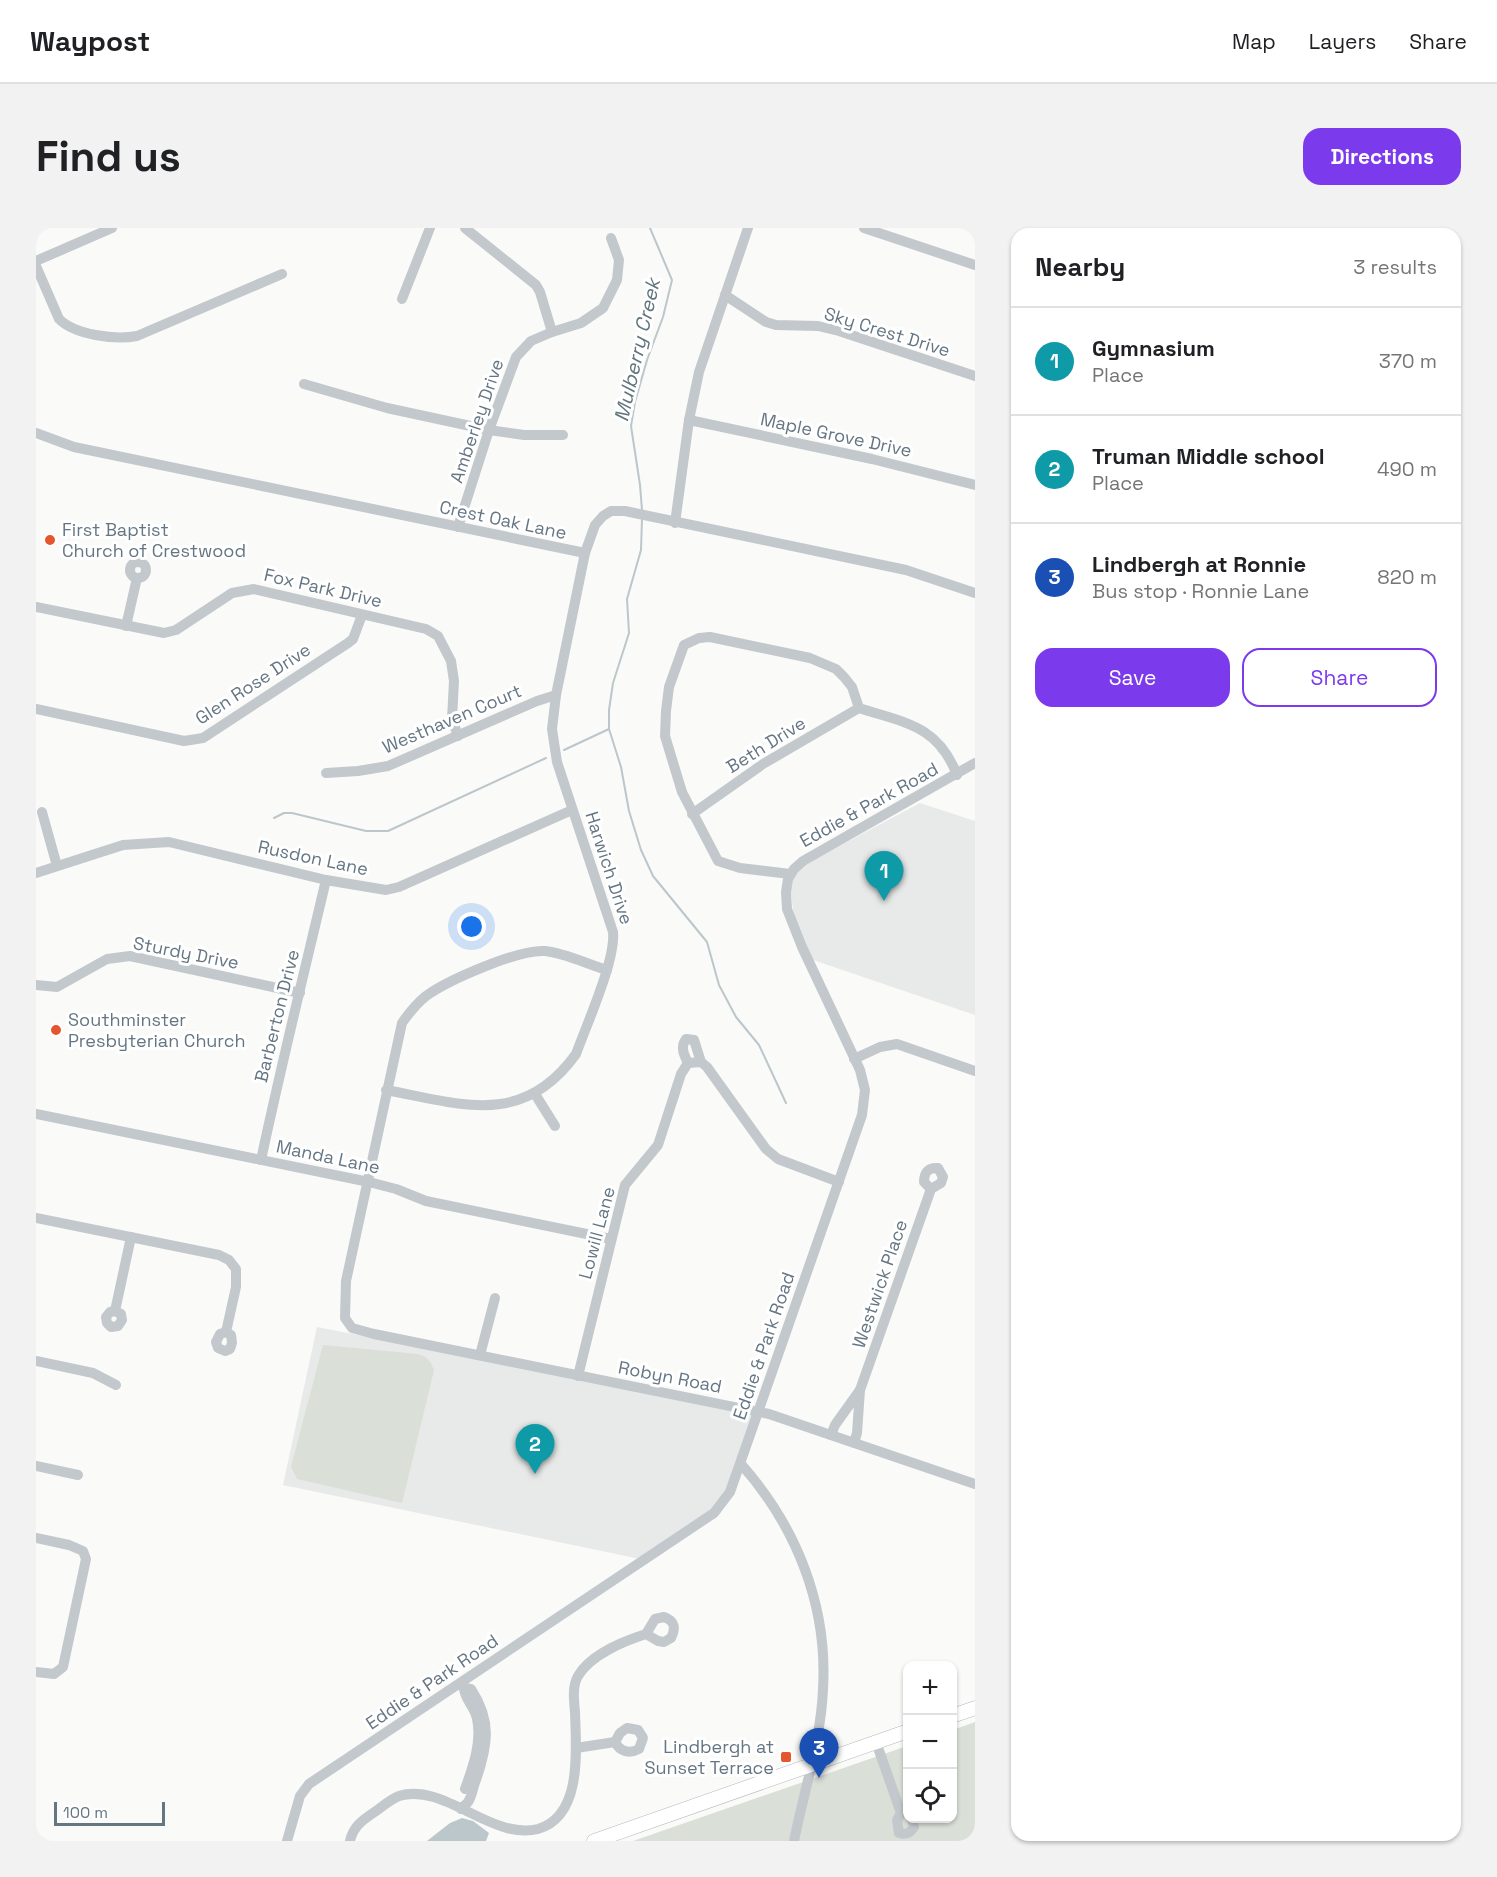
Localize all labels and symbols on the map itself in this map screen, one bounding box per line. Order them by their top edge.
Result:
water label: Mulberry Creek [608,274,667,424]
street label: Sky Crest Drive [821,301,953,362]
street label: Amberley Drive [445,356,509,486]
street label: Maple Grove Drive [758,407,914,462]
street label: Crest Oak Lane [437,495,569,544]
place label: First Baptist Church of Crestwood [62,518,246,562]
marker: First Baptist Church of Crestwood [43,533,57,547]
street label: Fox Park Drive [262,563,384,612]
street label: Glen Rose Drive [191,638,315,729]
street label: Westhaven Court [379,679,525,758]
street label: Beth Drive [722,711,810,778]
street label: Eddie & Park Road [796,757,942,852]
street label: Harwich Drive [580,808,639,927]
street label: Rusdon Lane [256,835,370,880]
pin: 1 [864,852,904,901]
your location [457,912,486,941]
street label: Sturdy Drive [131,931,241,974]
street label: Barberton Drive [249,947,304,1085]
place label: Southminster Presbyterian Church [68,1008,246,1052]
marker: Southminster Presbyterian Church [49,1023,63,1037]
street label: Manda Lane [274,1134,382,1179]
street label: Lowill Lane [573,1184,620,1282]
street label: Westwick Place [847,1217,912,1351]
street label: Eddie & Park Road [727,1269,800,1423]
street label: Robyn Road [616,1355,724,1398]
pin: 2 [516,1424,554,1474]
street label: Eddie & Park Road [361,1629,502,1734]
pin: 3 [800,1728,838,1778]
place label: Lindbergh at Sunset Terrace [644,1735,774,1779]
marker: Lindbergh at Sunset Terrace [779,1750,793,1764]
scale bar [54,1799,165,1826]

